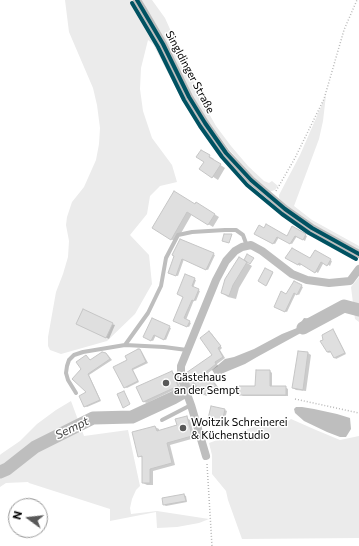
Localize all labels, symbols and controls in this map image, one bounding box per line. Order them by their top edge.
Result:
street label: Singldinger Straße [163,29,217,115]
place label: Gästehaus an der Sempt [174,370,240,396]
marker: Gästehaus an der Sempt [161,378,171,388]
water label: Sempt [53,414,91,442]
place label: Woitzik Schreinerei & Küchenstudio [191,415,288,441]
marker: Woitzik Schreinerei & Küchenstudio [178,423,188,433]
north arrow [8,498,48,538]
text: N [10,509,24,521]

